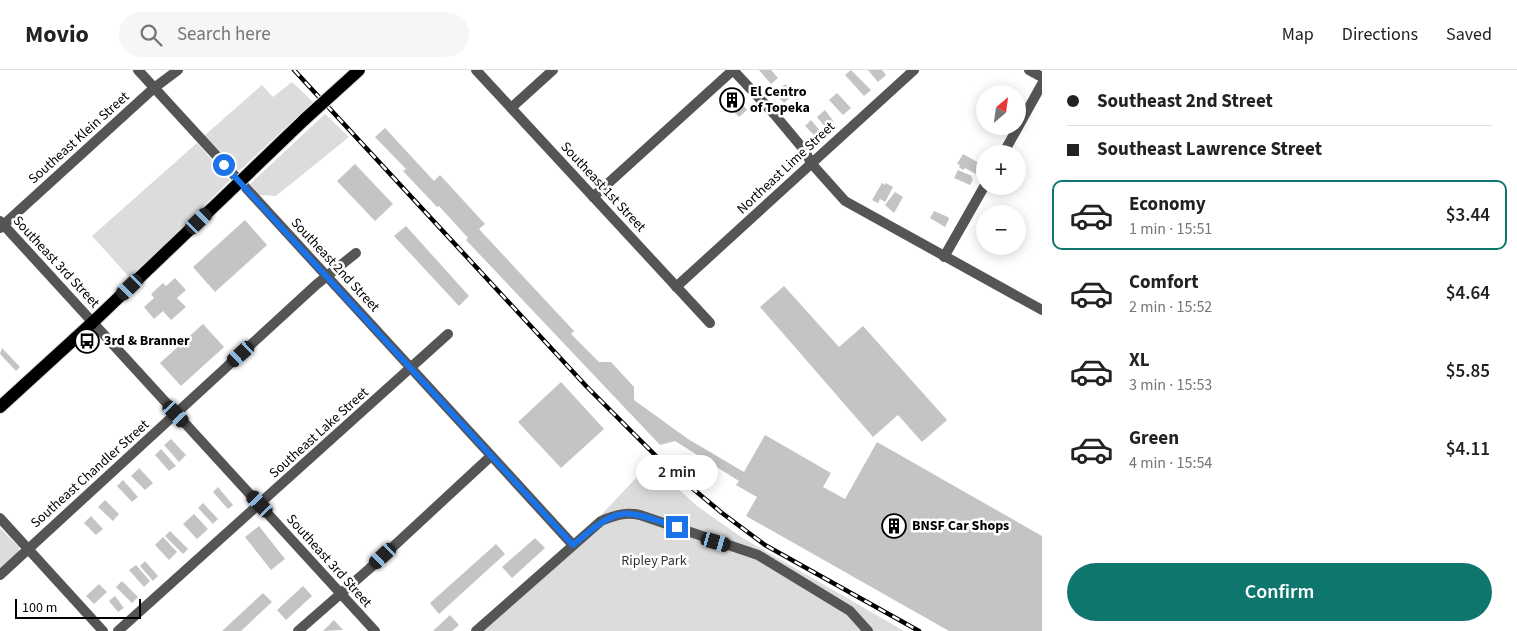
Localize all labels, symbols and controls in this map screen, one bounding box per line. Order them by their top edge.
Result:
search box [119,12,469,57]
text: Movio [25,17,89,52]
icon: search [137,21,165,49]
text: Search here [177,21,271,48]
text: Map [1282,22,1314,47]
text: Directions [1342,22,1418,47]
text: Saved [1446,22,1492,47]
place label: El Centro of Topeka [750,82,810,118]
north arrow [976,85,1026,135]
map controls [976,85,1026,255]
street label: Southeast Klein Street [24,87,134,189]
building icon: El Centro of Topeka [719,87,745,113]
text: Southeast 2nd Street [1097,88,1273,115]
street label: Northeast Lime Street [733,117,840,219]
text: Southeast Lawrence Street [1097,136,1322,163]
street label: Southeast 1st Street [556,137,650,237]
button: + [976,145,1026,195]
route start [213,154,235,176]
text: Economy [1129,191,1206,218]
icon: car [1069,193,1114,238]
text: $3.44 [1446,202,1490,229]
car [182,205,215,237]
button: − [976,205,1026,255]
street label: Southeast 3rd Street [8,212,104,313]
street label: Southeast 2nd Street [286,213,384,317]
text: 1 min · 15:51 [1129,218,1212,240]
text: Comfort [1129,269,1199,296]
car [113,271,146,303]
icon: car [1069,271,1114,316]
text: $4.64 [1446,280,1490,307]
text: 2 min · 15:52 [1129,296,1212,318]
bus stop icon: 3rd & Branner [74,328,100,354]
place label: 3rd & Branner [104,331,190,351]
car [224,338,257,370]
text: XL [1129,347,1150,374]
icon: car [1069,349,1114,394]
text: $5.85 [1446,358,1490,385]
text: 3 min · 15:53 [1129,374,1212,396]
street label: Southeast Lake Street [265,383,373,483]
car [160,398,191,430]
street label: Southeast Chandler Street [26,415,154,533]
text: Green [1129,425,1179,452]
icon: car [1069,427,1114,472]
text: $4.11 [1446,436,1490,463]
text: 4 min · 15:54 [1129,452,1212,474]
callout: 2 min [636,454,718,490]
text: 2 min [658,461,696,483]
car [244,488,275,520]
street label: Southeast 3rd Street [282,510,377,612]
building icon: BNSF Car Shops [881,513,907,539]
route end [666,516,688,538]
place label: BNSF Car Shops [912,516,1009,536]
car [699,531,732,553]
car [366,540,399,572]
park label: Ripley Park [621,551,687,571]
button: Confirm [1067,563,1492,621]
scale bar [15,596,141,619]
text: 100 m [22,598,57,618]

